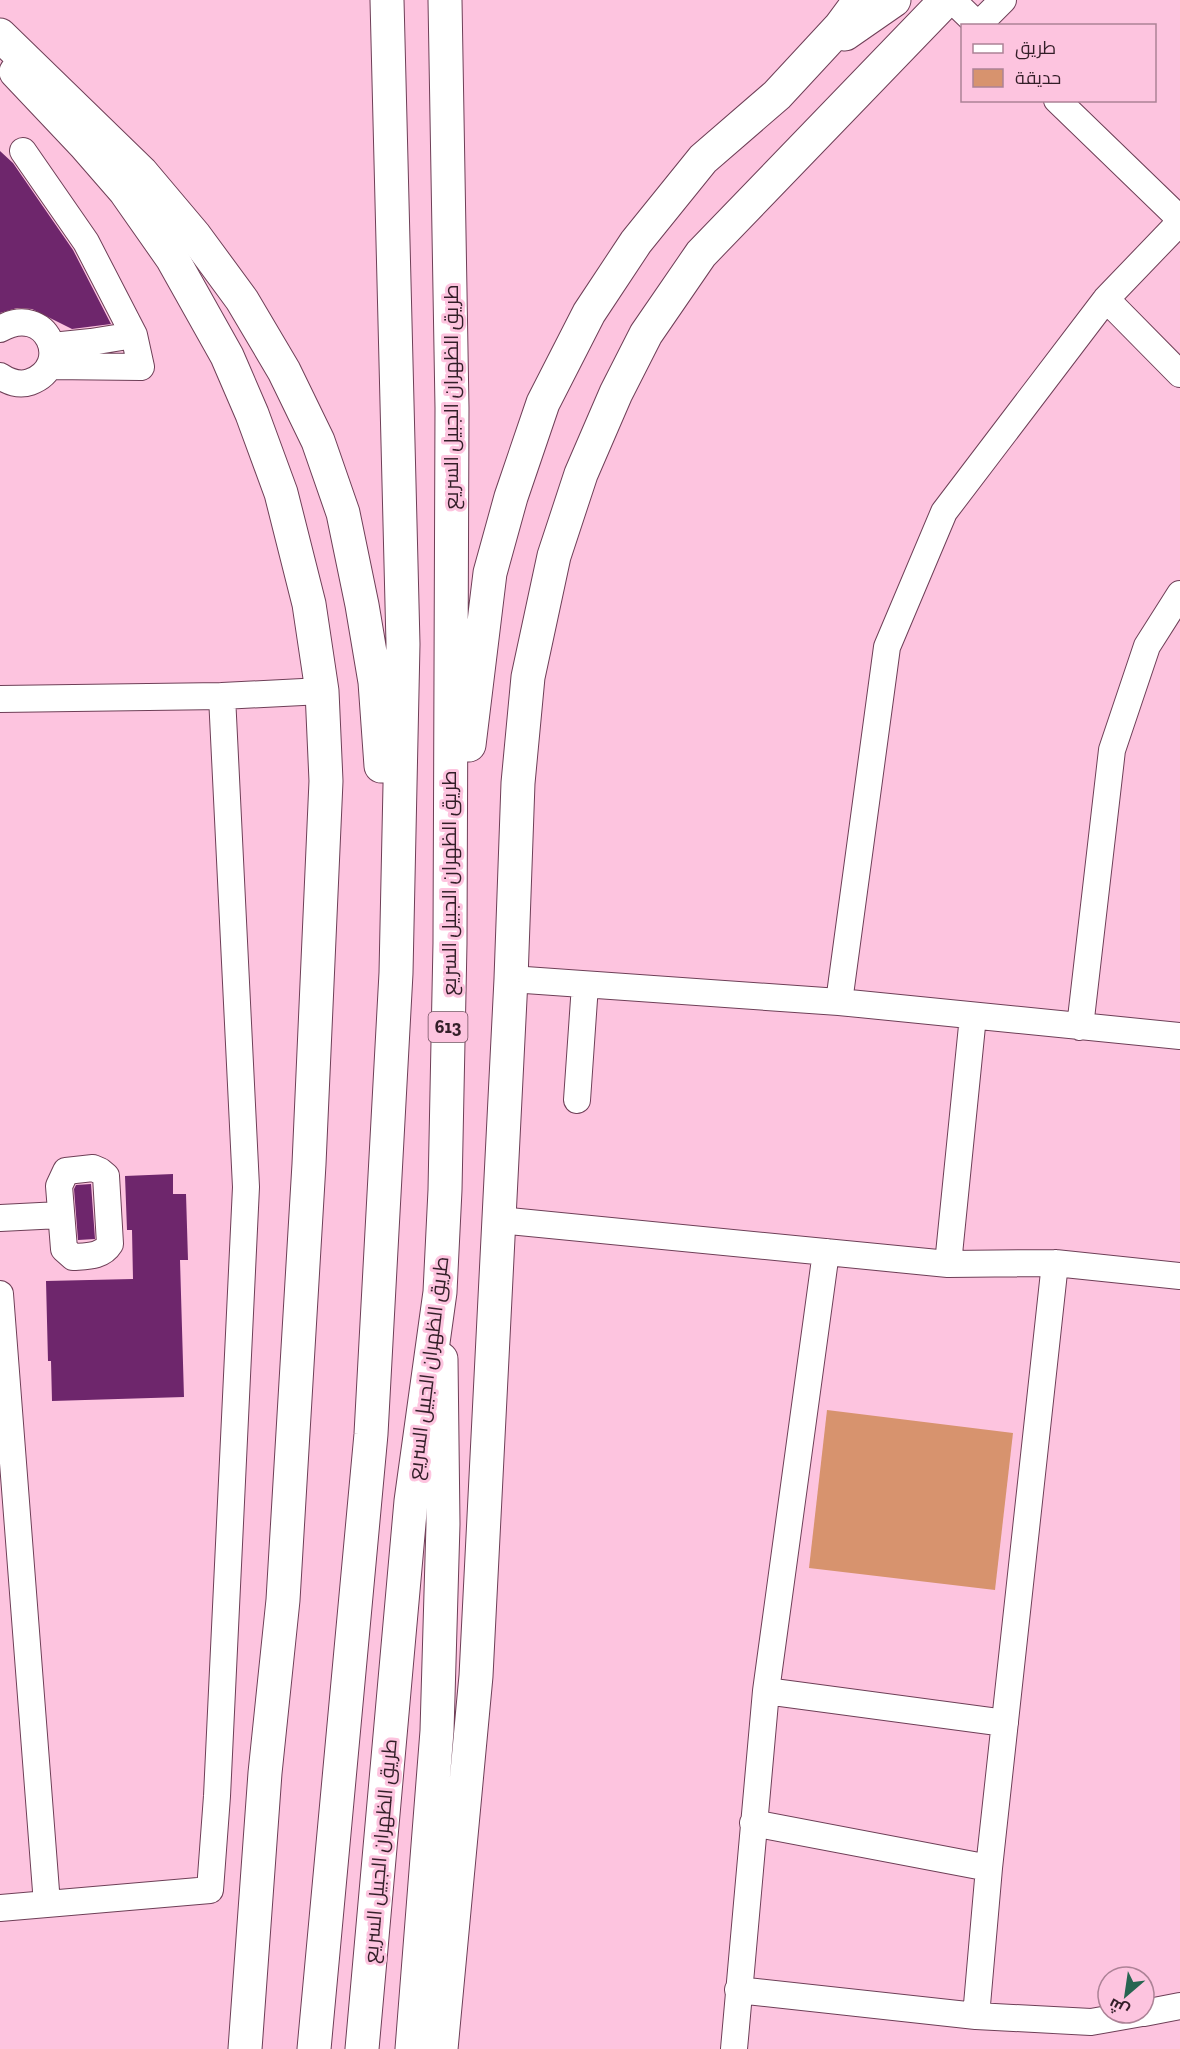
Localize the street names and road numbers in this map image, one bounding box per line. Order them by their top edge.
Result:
street label: طريق الظهران الجبيل السريع [439,284,465,510]
street label: طريق الظهران الجبيل السريع [437,770,463,996]
road number: 613 [428,1012,468,1042]
street label: طريق الظهران الجبيل السريع [402,1255,456,1481]
street label: طريق الظهران الجبيل السريع [358,1738,404,1964]

